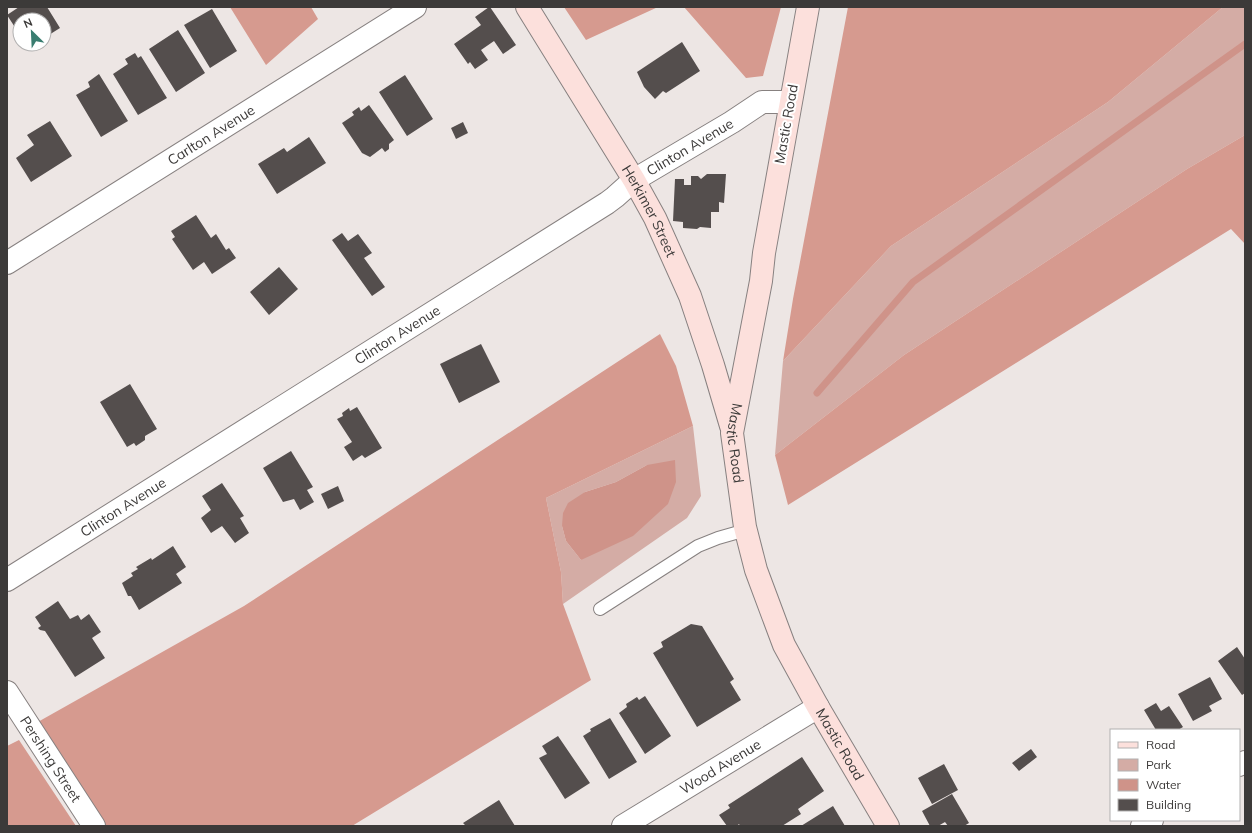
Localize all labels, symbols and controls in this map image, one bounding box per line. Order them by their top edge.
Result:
north arrow [12,12,52,52]
text: N [21,15,35,31]
street label: Mastic Road [770,83,802,165]
street label: Carlton Avenue [164,101,258,169]
street label: Clinton Avenue [643,114,737,180]
street label: Herkimer Street [618,162,680,260]
street label: Clinton Avenue [351,301,444,368]
street label: Mastic Road [723,402,748,484]
street label: Clinton Avenue [77,473,169,541]
street label: Mastic Road [812,705,868,783]
street label: Pershing Street [16,713,85,806]
legend [1110,729,1240,821]
street label: Wood Avenue [677,735,764,798]
text: Road [1146,737,1175,752]
text: Park [1146,757,1172,772]
text: Water [1146,777,1182,792]
text: Building [1146,797,1191,812]

